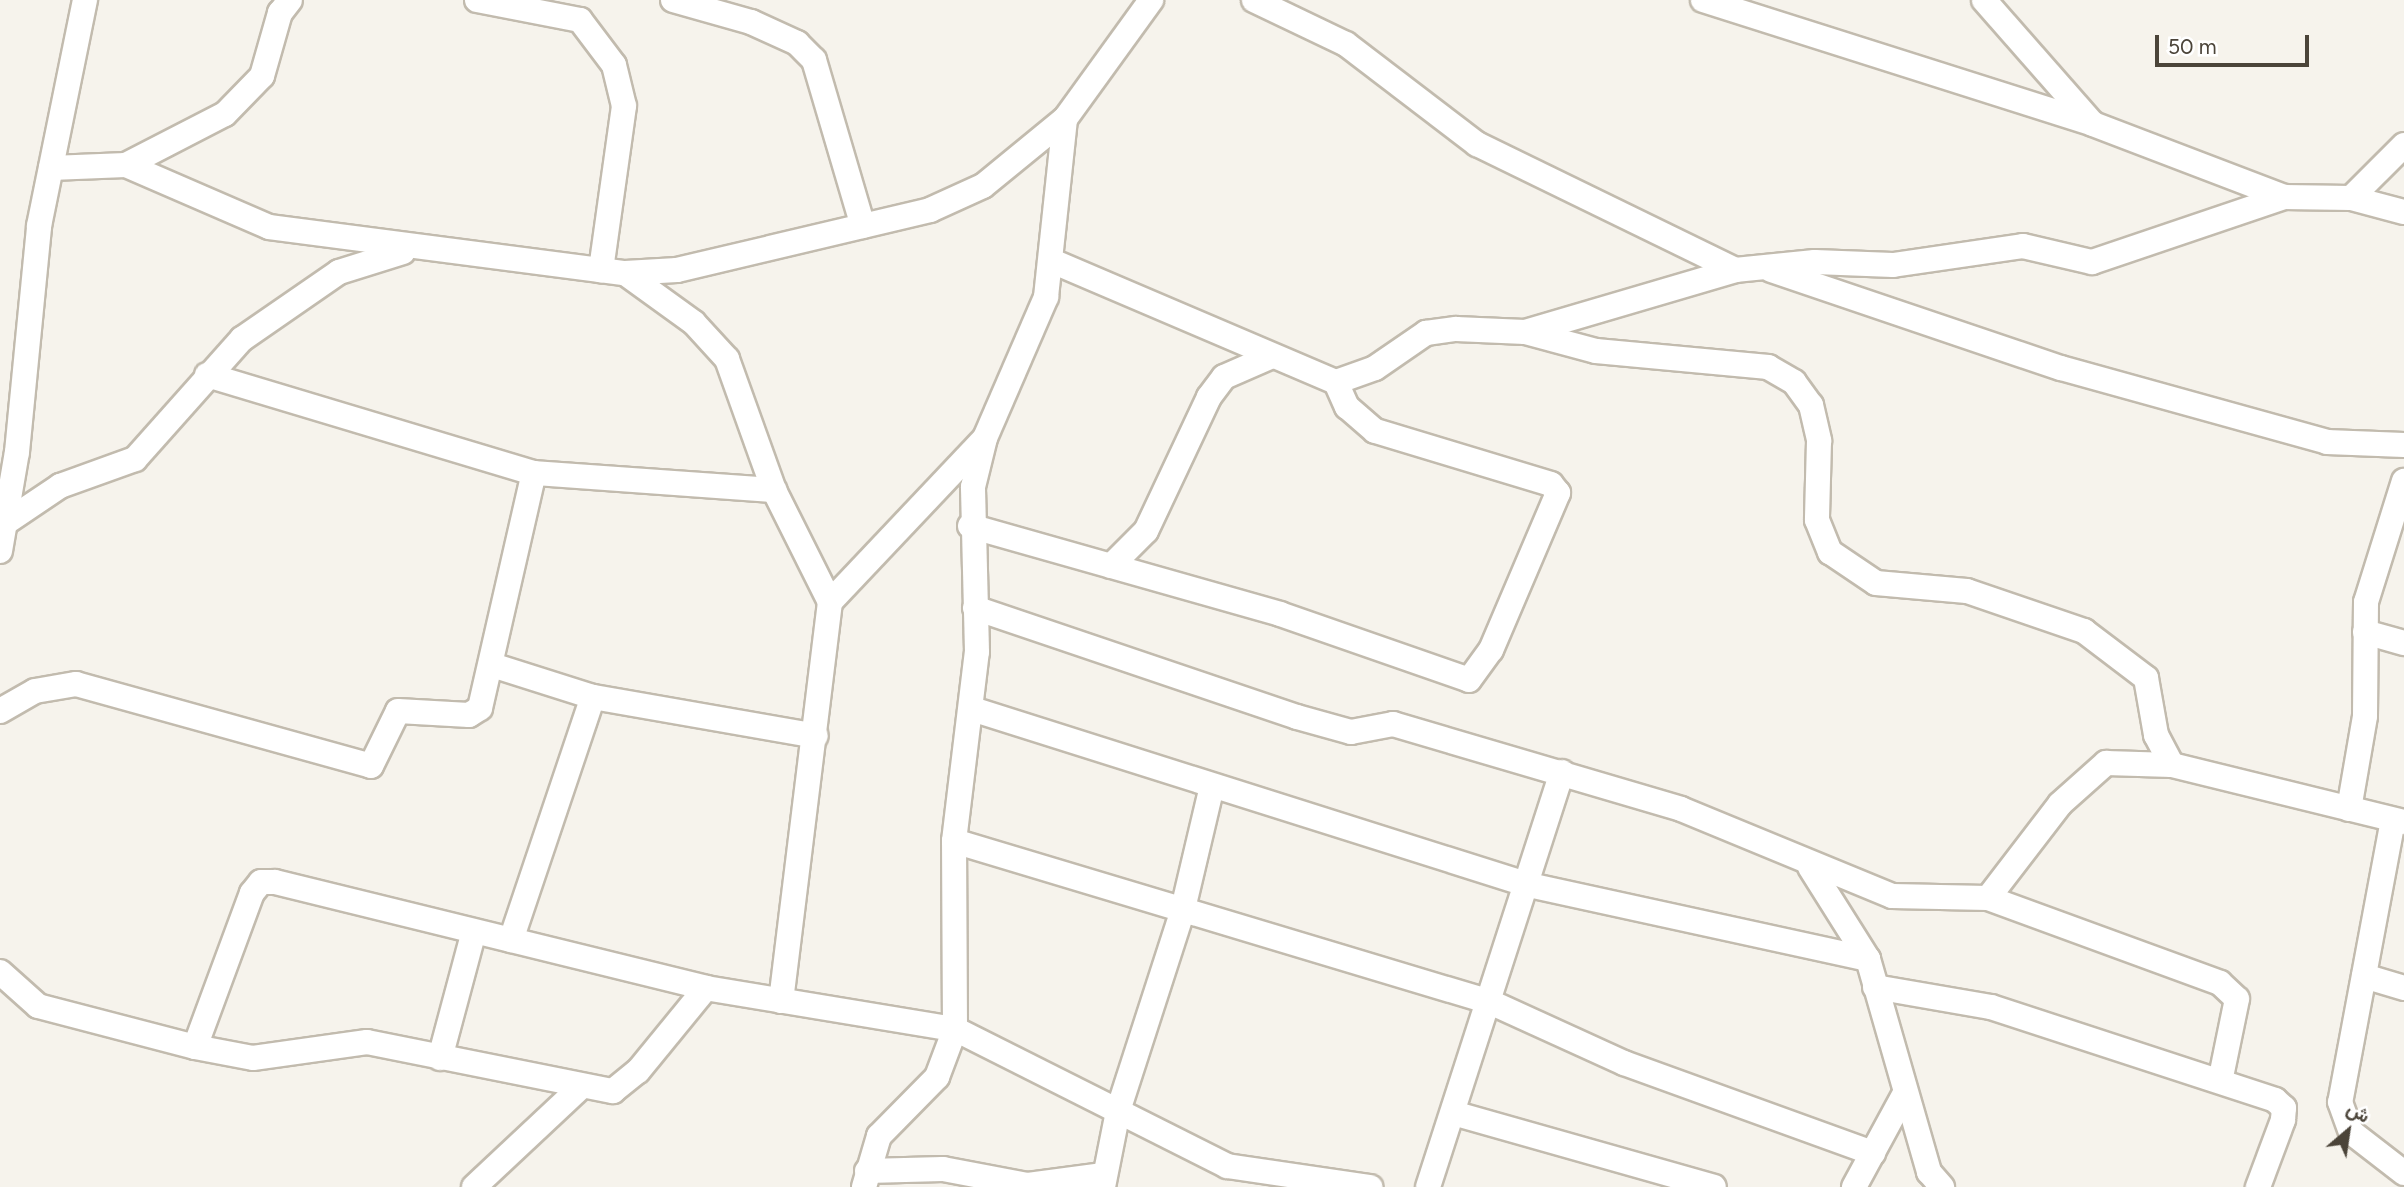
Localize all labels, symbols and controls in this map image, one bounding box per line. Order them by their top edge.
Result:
scale bar [2159,21,2313,65]
text: 50 m [2168,34,2217,59]
north arrow [2313,1096,2383,1166]
text: ش [2343,1097,2374,1128]

